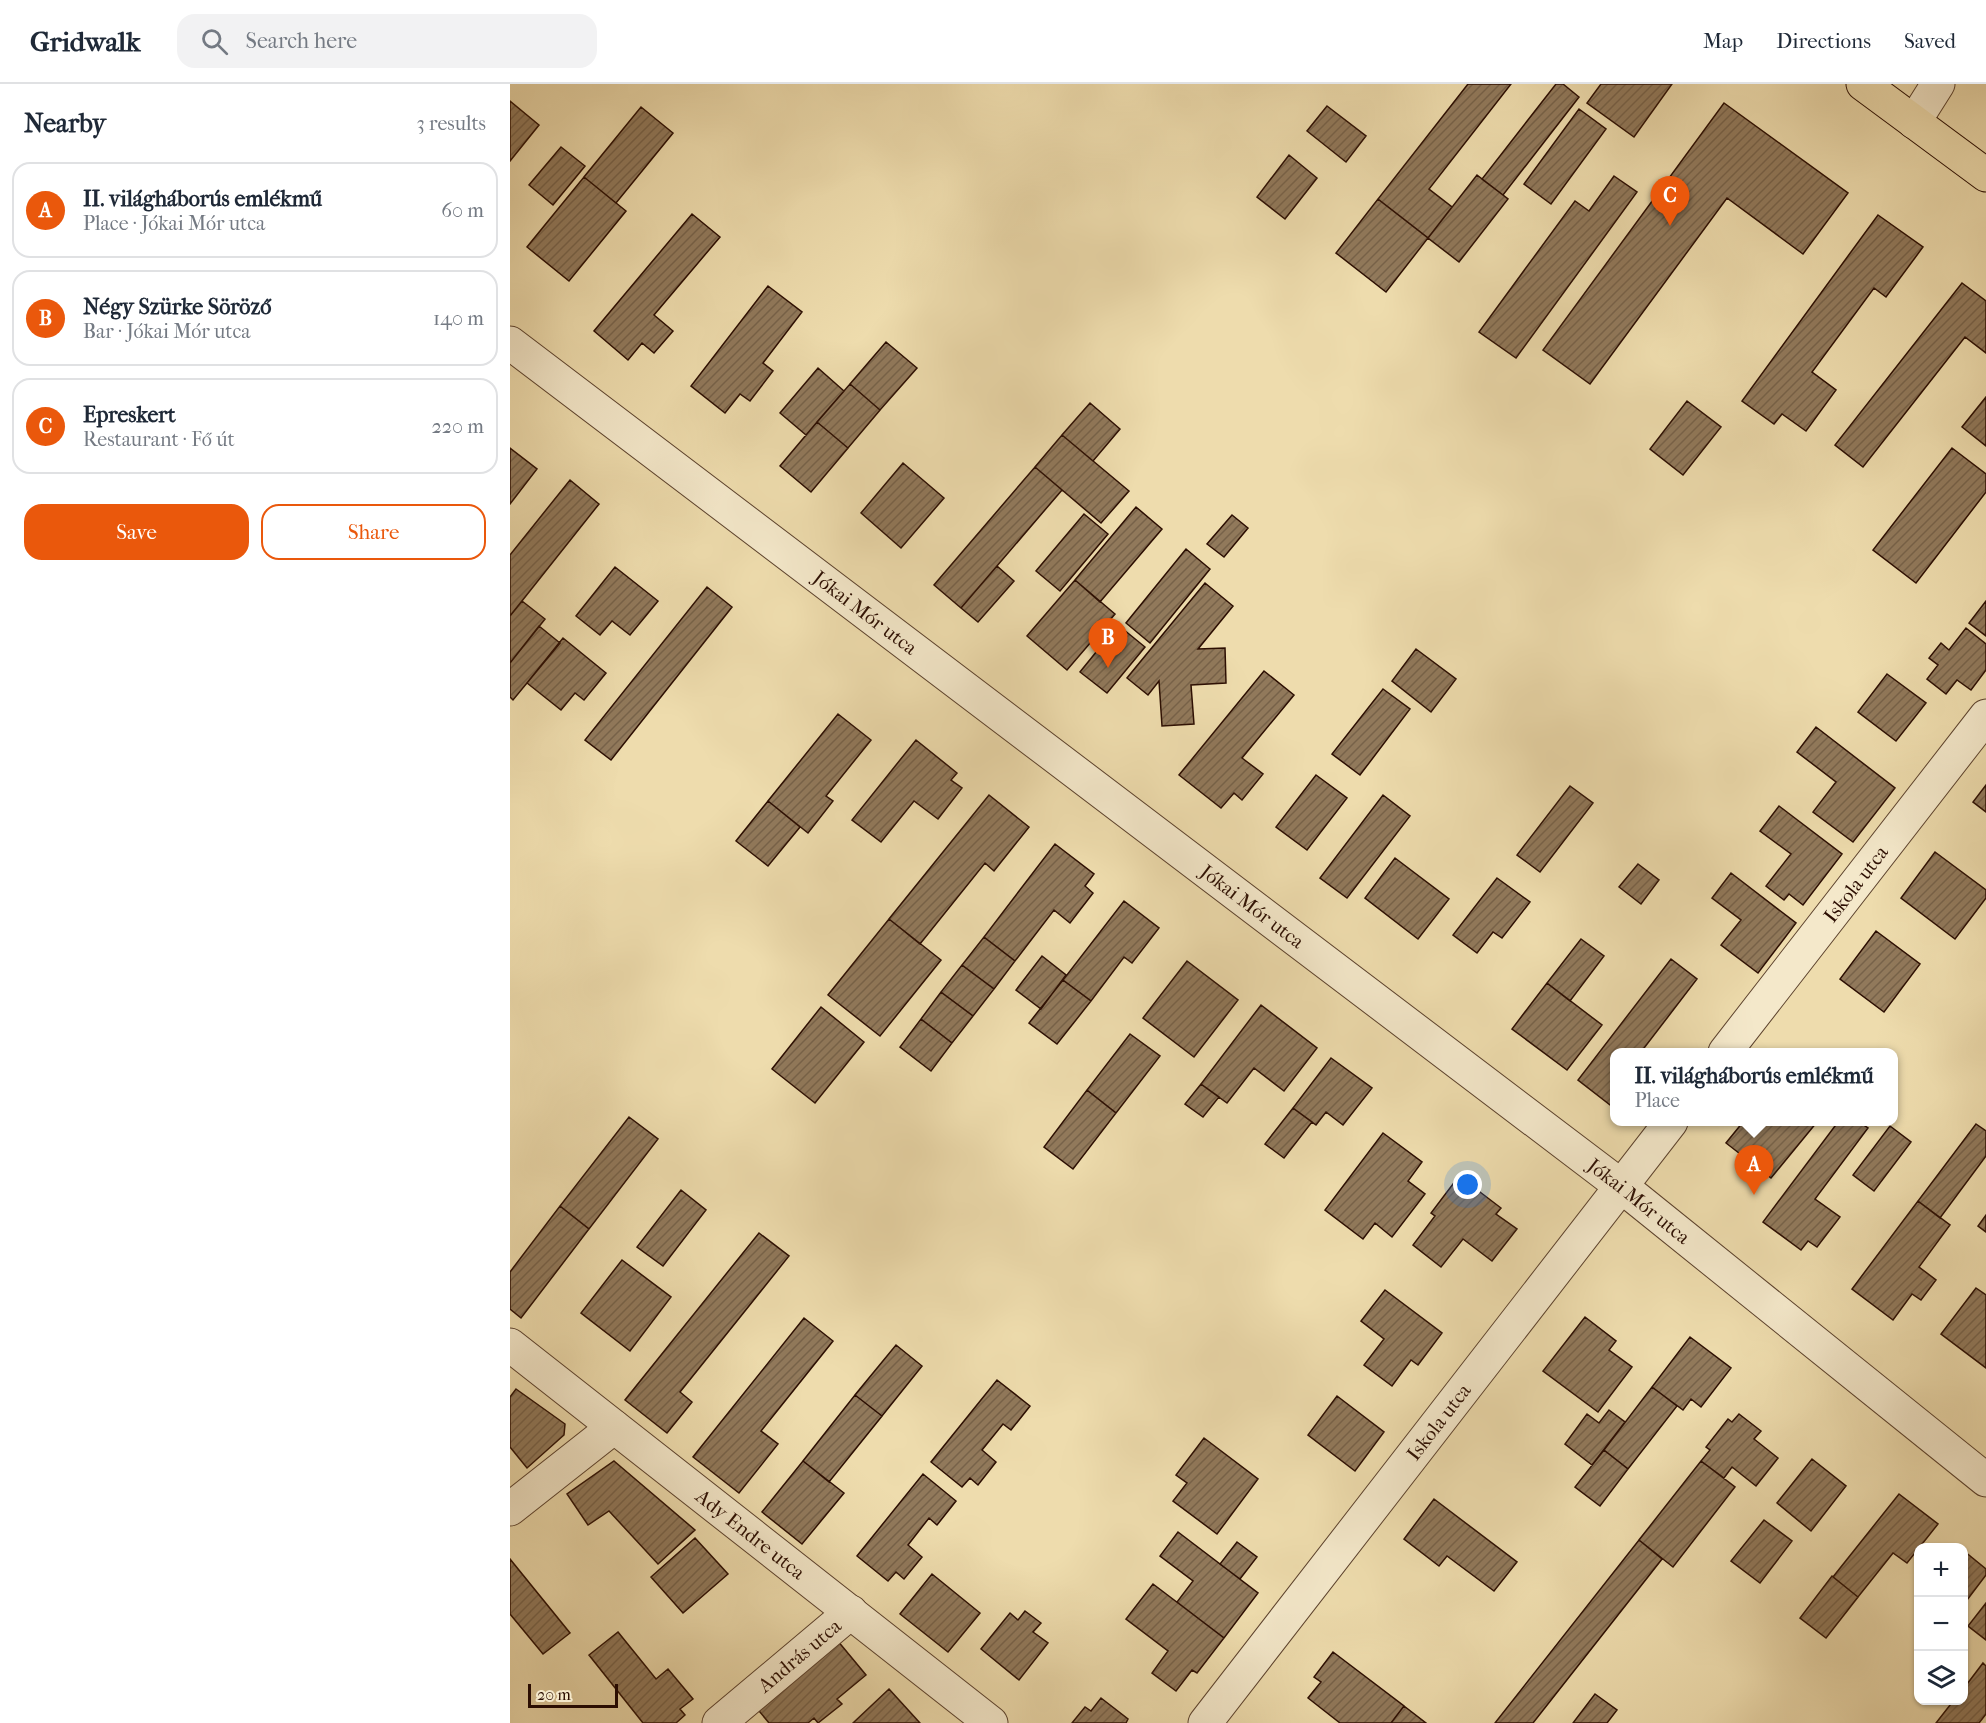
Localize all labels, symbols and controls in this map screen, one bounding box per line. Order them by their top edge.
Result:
search box [177,14,597,68]
text: Gridwalk [30,25,141,58]
icon: search [198,25,231,58]
text: Search here [246,28,357,54]
text: Map [1703,29,1743,53]
text: Directions [1776,29,1871,53]
text: Saved [1904,29,1956,53]
text: Nearby [24,108,106,139]
text: 3 results [417,112,486,135]
pin: C [1650,176,1690,226]
text: II. világháborús emlékmű [83,186,322,212]
text: A [39,199,52,222]
text: 60 m [441,199,484,222]
text: Place · Jókai Mór utca [83,212,265,235]
text: Négy Szürke Söröző [83,294,271,320]
text: B [39,307,52,330]
text: 140 m [433,307,484,330]
text: Bar · Jókai Mór utca [83,320,250,343]
text: Epreskert [83,402,176,428]
text: C [39,415,52,438]
text: 220 m [431,415,484,438]
text: Restaurant · Fő út [83,428,235,451]
button: Save [24,504,249,560]
button: Share [261,504,486,560]
street label: Jókai Mór utca [807,565,922,660]
pin: B [1088,618,1128,668]
street label: Iskola utca [1819,840,1893,927]
street label: Jókai Mór utca [1194,858,1309,954]
popup [1610,1048,1898,1126]
text: II. világháborús emlékmű [1634,1063,1874,1089]
text: Place [1634,1089,1680,1112]
pin: A [1734,1146,1774,1195]
street label: Jókai Mór utca [1582,1152,1695,1249]
your location [1453,1170,1482,1199]
street label: Iskola utca [1402,1378,1476,1465]
street label: Ady Endre utca [691,1484,810,1584]
map controls [1914,1543,1968,1705]
button: + [1914,1543,1968,1597]
button: − [1914,1597,1968,1651]
street label: András utca [752,1614,846,1697]
button: layers [1914,1651,1968,1705]
scale bar [528,1681,618,1708]
text: 20 m [537,1685,571,1704]

